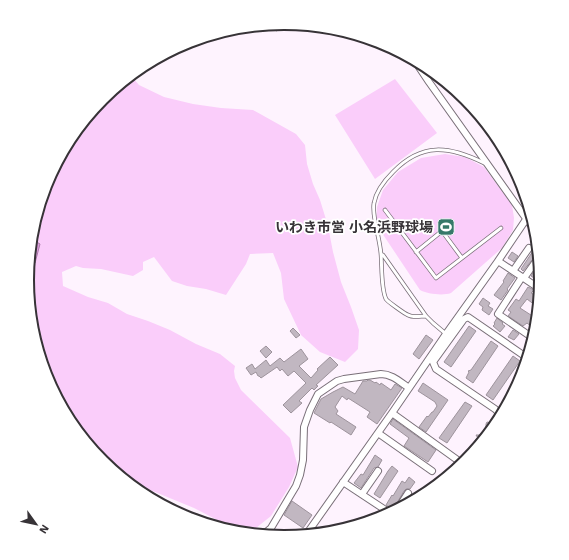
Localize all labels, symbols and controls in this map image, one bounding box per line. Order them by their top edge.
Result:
sports icon: いわき市営 小名浜野球場 [436,217,456,237]
place label: いわき市営 小名浜野球場 [275,219,433,235]
north arrow [16,504,56,544]
text: N [36,522,52,536]

